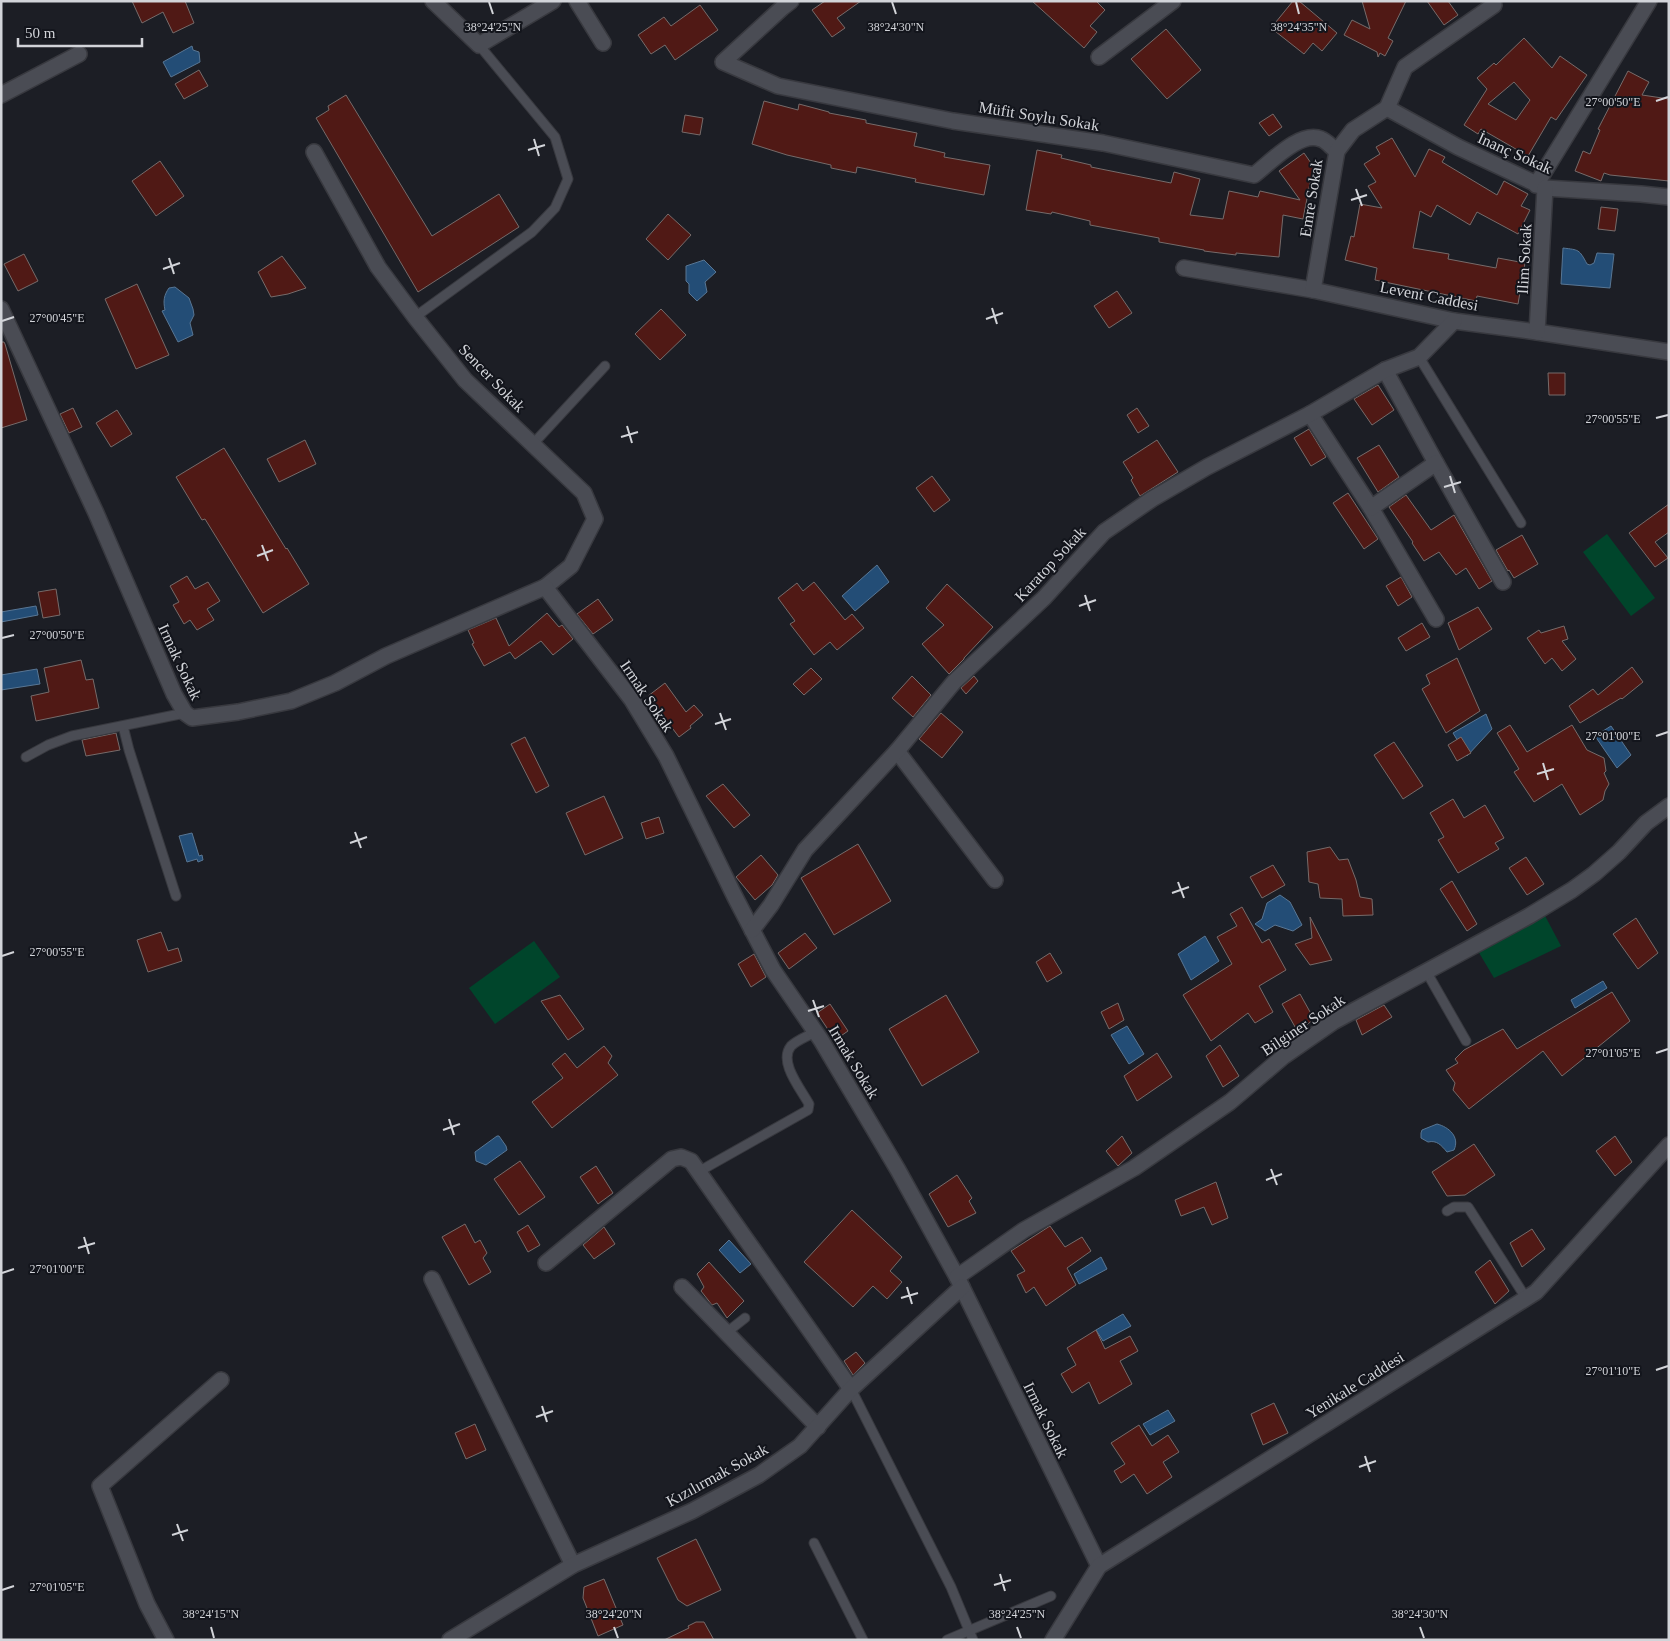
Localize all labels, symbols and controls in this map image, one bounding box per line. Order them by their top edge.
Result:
scale bar [18,15,141,47]
text: 38°24'25"N [465,20,522,34]
text: 38°24'30"N [868,20,925,34]
text: 38°24'35"N [1271,20,1328,34]
text: 50 m [25,25,56,41]
text: 27°00'50"E [1585,95,1641,109]
street label: Müfit Soylu Sokak [977,98,1100,135]
street label: İnanç Sokak [1475,129,1555,178]
street label: Emre Sokak [1296,158,1326,238]
street label: Ilim Sokak [1514,223,1534,295]
street label: Levent Caddesi [1378,278,1480,314]
text: 27°00'45"E [29,311,85,325]
street label: Sencer Sokak [455,341,529,415]
text: 27°00'55"E [1585,412,1641,426]
street label: Karatop Sokak [1011,523,1090,605]
street label: Irmak Sokak [155,621,205,703]
text: 27°00'50"E [29,628,85,642]
street label: Irmak Sokak [617,657,677,735]
text: 27°01'00"E [1585,729,1641,743]
text: 27°00'55"E [29,945,85,959]
street label: Bilginer Sokak [1258,991,1348,1060]
street label: Irmak Sokak [826,1022,882,1102]
text: 27°01'05"E [1585,1046,1641,1060]
text: 27°01'00"E [29,1262,85,1276]
street label: Yenikale Caddesi [1303,1348,1407,1422]
text: 27°01'10"E [1585,1364,1641,1378]
street label: Irmak Sokak [1020,1379,1072,1461]
street label: Kızılırmak Sokak [663,1440,771,1510]
text: 27°01'05"E [29,1580,85,1594]
text: 38°24'15"N [183,1607,240,1621]
text: 38°24'20"N [586,1607,643,1621]
text: 38°24'25"N [989,1607,1046,1621]
text: 38°24'30"N [1392,1607,1449,1621]

